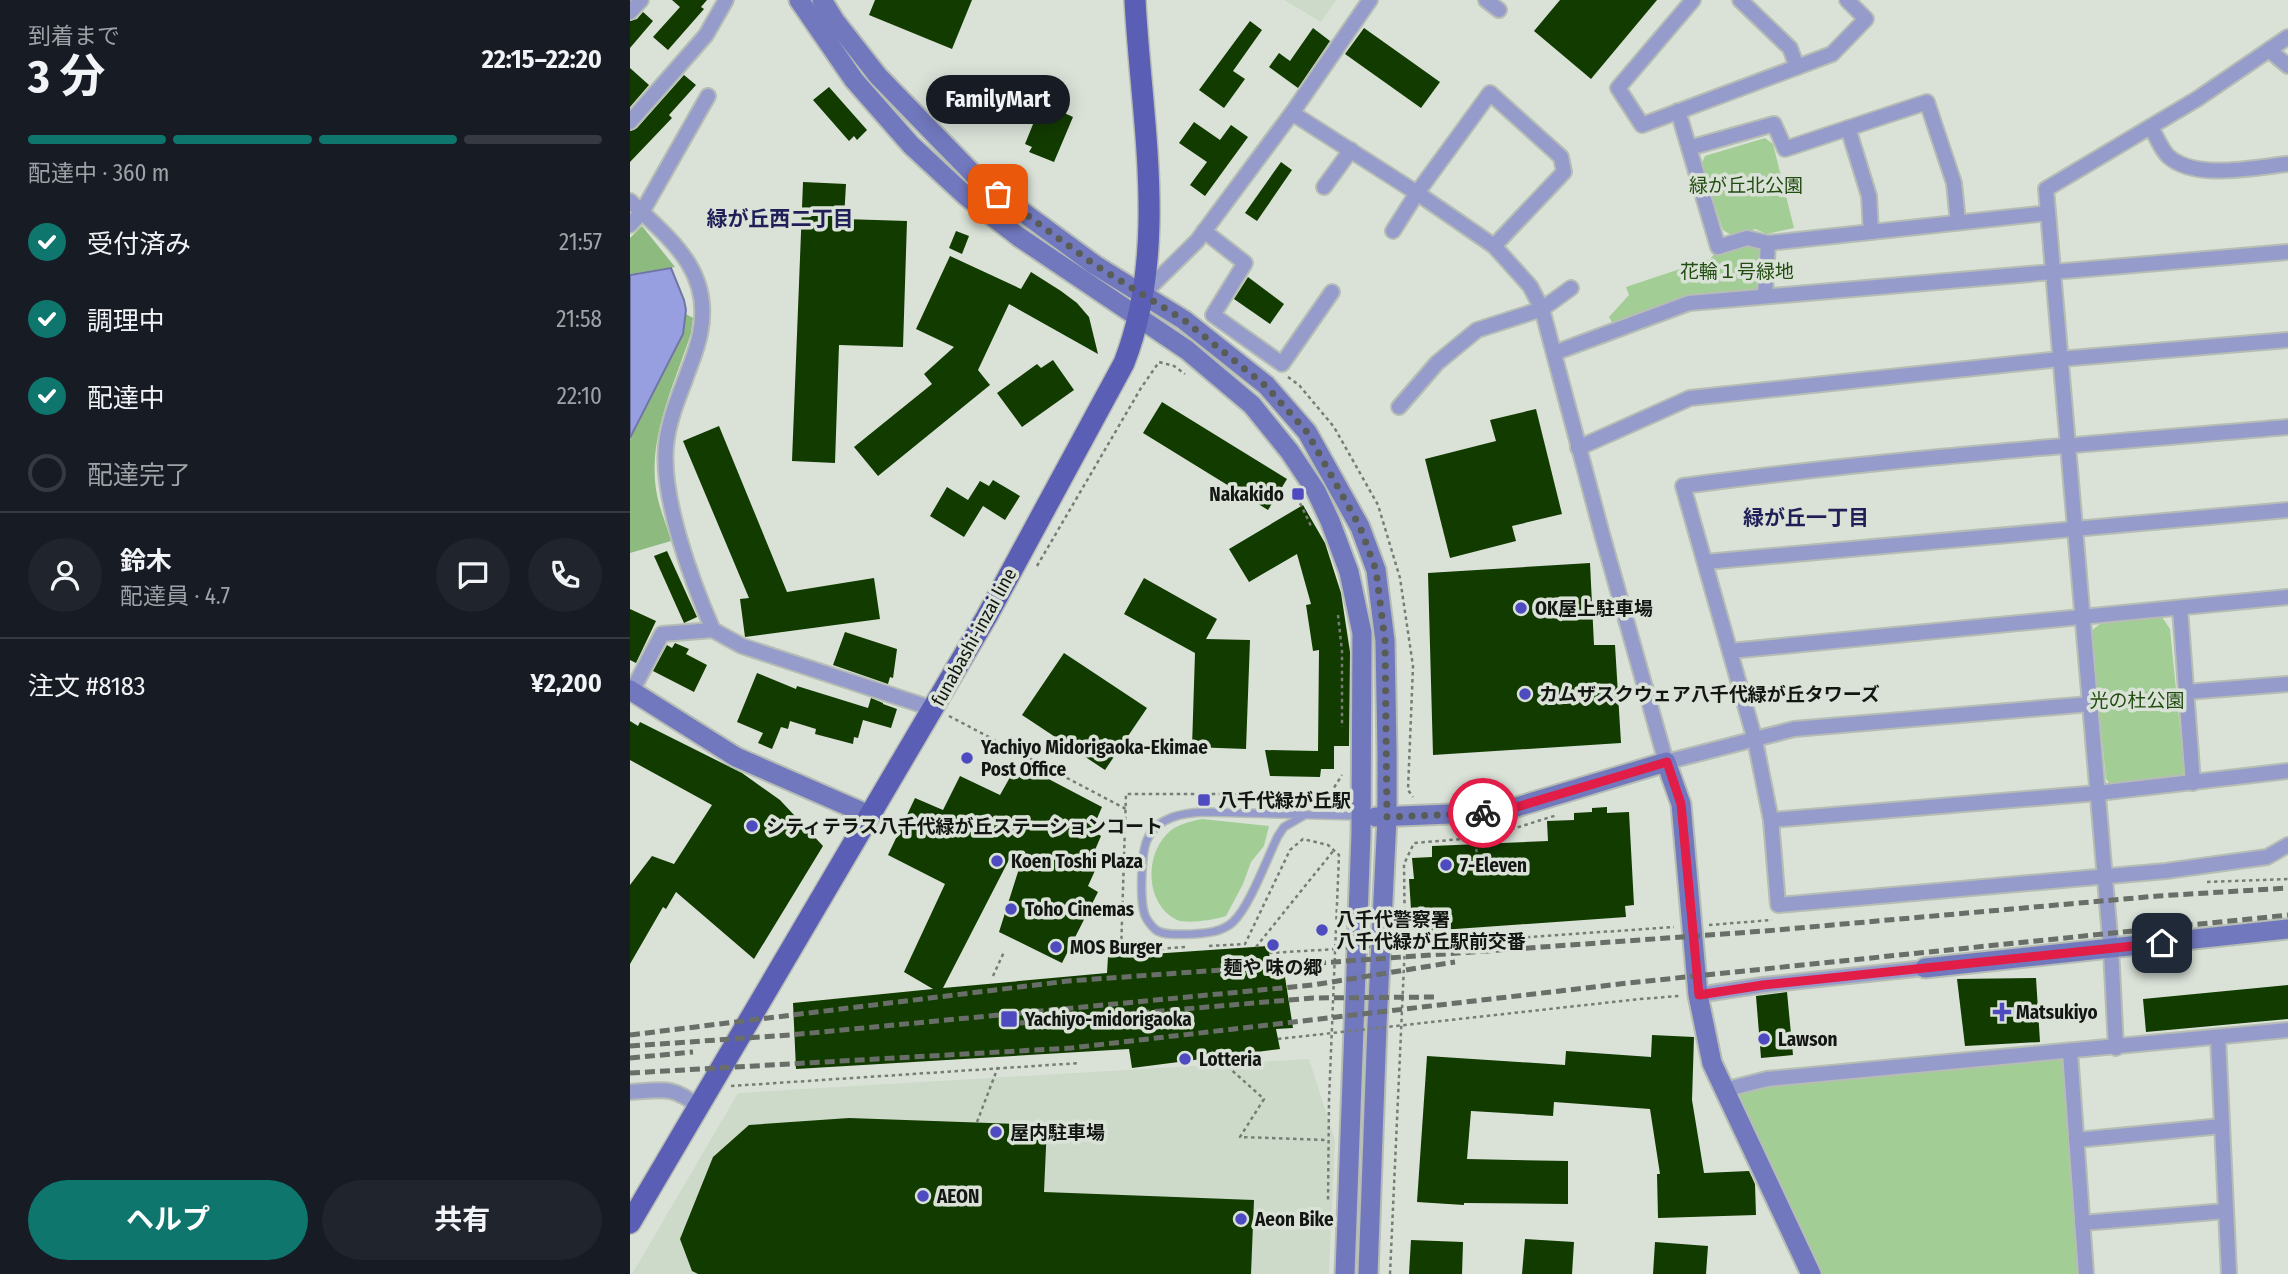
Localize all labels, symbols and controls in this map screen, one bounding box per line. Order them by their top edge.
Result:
text: 到着まで [28,22,120,50]
text: 22:15–22:20 [482,44,602,75]
text: 3 分 [28,49,105,104]
callout: FamilyMart [926,75,1070,124]
text: FamilyMart [945,85,1051,113]
text: 配達中 · 360 m [28,159,170,187]
pin [968,164,1028,224]
park label: 緑が丘北公園 [1689,174,1803,197]
icon: bag [979,175,1017,213]
district label: 緑が丘西二丁目 [707,206,854,232]
icon: check [28,223,66,261]
text: 21:57 [559,228,602,256]
text: 受付済み [87,229,191,260]
park label: 花輪１号緑地 [1680,260,1794,283]
icon: check [28,300,66,338]
text: 21:58 [556,305,602,333]
text: 調理中 [87,306,165,337]
icon: check [28,377,66,415]
text: 22:10 [557,382,602,410]
text: 配達中 [87,383,165,414]
text: 配達完了 [87,460,191,491]
place label: Nakakido [1209,483,1284,506]
marker: Nakakido [1290,486,1306,502]
district label: 緑が丘一丁目 [1743,505,1869,531]
button: person [28,538,102,612]
button: chat [436,538,510,612]
button: phone [528,538,602,612]
text: 鈴木 [120,546,172,577]
street label: funabashi-inzai line [927,564,1021,710]
text: 配達員 · 4.7 [120,582,230,610]
place label: OK屋上駐車場 [1535,597,1653,620]
marker: OK屋上駐車場 [1513,600,1529,616]
text: ¥2,200 [531,668,602,699]
text: 注文 #8183 [28,671,146,702]
place label: カムザスクウェア八千代緑が丘タワーズ [1539,683,1880,706]
marker: カムザスクウェア八千代緑が丘タワーズ [1517,686,1533,702]
park label: 光の杜公園 [2089,689,2185,712]
place label: Yachiyo Midorigaoka-Ekimae Post Office [980,736,1208,781]
marker: Yachiyo Midorigaoka-Ekimae Post Office [959,750,975,766]
courier [1448,778,1518,848]
place label: 八千代緑が丘駅 [1218,789,1351,812]
marker: 八千代緑が丘駅 [1196,792,1212,808]
icon: bike [1464,794,1502,832]
place label: シティテラス八千代緑が丘ステーションコート [766,815,1163,838]
marker: シティテラス八千代緑が丘ステーションコート [744,818,760,834]
place label: Koen Toshi Plaza [1011,850,1143,873]
marker: Koen Toshi Plaza [989,853,1005,869]
place label: 7-Eleven [1460,854,1527,877]
marker: 7-Eleven [1438,857,1454,873]
place label: Toho Cinemas [1025,898,1135,921]
marker: Toho Cinemas [1003,901,1019,917]
place label: 八千代警察署 八千代緑が丘駅前交番 [1336,908,1526,953]
pin [2132,913,2192,973]
marker: 八千代警察署 八千代緑が丘駅前交番 [1314,922,1330,938]
icon: home [2143,924,2181,962]
place label: MOS Burger [1070,936,1163,959]
marker: 麺や 味の郷 [1265,937,1281,953]
marker: MOS Burger [1048,939,1064,955]
place label: 麺や 味の郷 [1224,956,1322,979]
place label: Matsukiyo [2016,1001,2098,1024]
marker: Matsukiyo [1994,1004,2010,1020]
place label: Yachiyo-midorigaoka [1024,1008,1192,1031]
marker: Yachiyo-midorigaoka [999,1009,1019,1029]
place label: Lawson [1778,1028,1838,1051]
marker: Lawson [1756,1031,1772,1047]
place label: Lotteria [1199,1048,1262,1071]
marker: Lotteria [1177,1051,1193,1067]
place label: 屋内駐車場 [1010,1121,1105,1144]
marker: 屋内駐車場 [988,1124,1004,1140]
button: ヘルプ [28,1180,308,1260]
button: 共有 [322,1180,602,1260]
place label: AEON [936,1185,979,1208]
marker: AEON [915,1188,931,1204]
place label: Aeon Bike [1254,1208,1334,1231]
marker: Aeon Bike [1233,1211,1249,1227]

